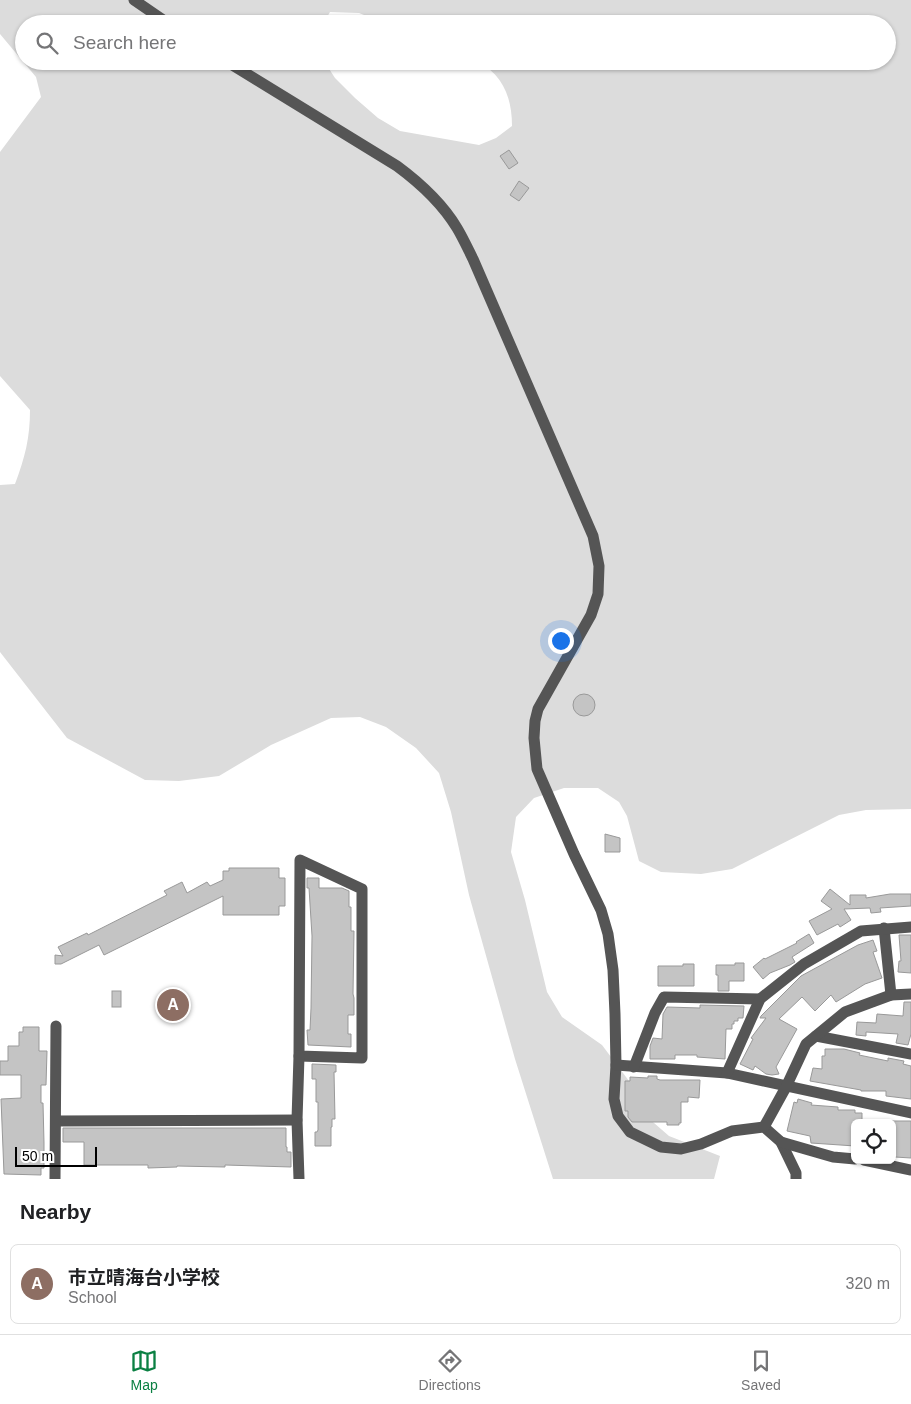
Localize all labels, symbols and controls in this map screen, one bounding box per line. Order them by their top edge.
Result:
search box [15,15,896,70]
icon: search [33,29,61,57]
text: Search here [73,32,177,53]
your location [548,628,574,654]
pin: A [157,986,189,1024]
map controls [851,1119,896,1164]
button: locate [851,1119,896,1164]
scale bar [15,1144,98,1167]
text: 50 m [22,1148,53,1164]
text: Nearby [20,1200,91,1223]
text: 市立晴海台小学校 [68,1267,220,1288]
text: A [31,1275,43,1292]
text: 320 m [846,1275,890,1292]
text: School [68,1289,117,1306]
tab: Map [130,1347,158,1393]
tab: Directions [419,1347,481,1393]
tab: Saved [741,1347,781,1393]

